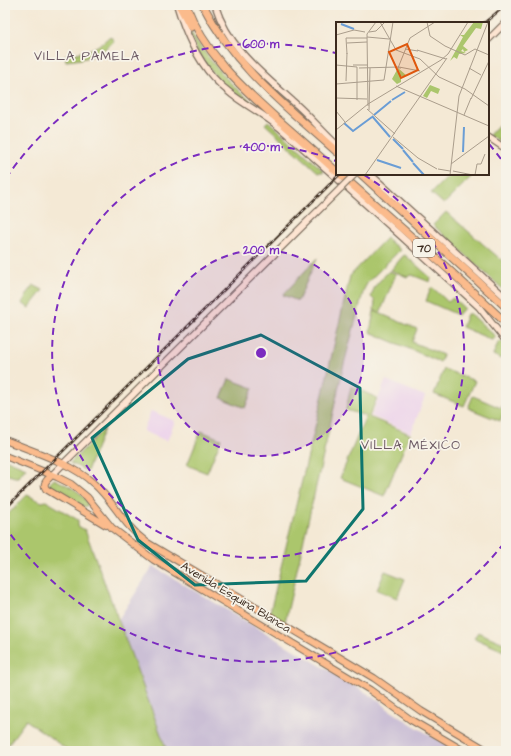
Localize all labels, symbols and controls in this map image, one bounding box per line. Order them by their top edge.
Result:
inset map [336,22,489,175]
text: 600 m [243,36,280,53]
district label: VILLA PAMELA [34,47,140,65]
text: 400 m [242,139,280,156]
road number: 70 [413,239,435,257]
text: 200 m [242,242,280,259]
centre of rings [254,346,268,360]
district label: VILLA MÉXICO [361,436,461,454]
street label: Avenida Esquina Blanca [178,558,294,637]

